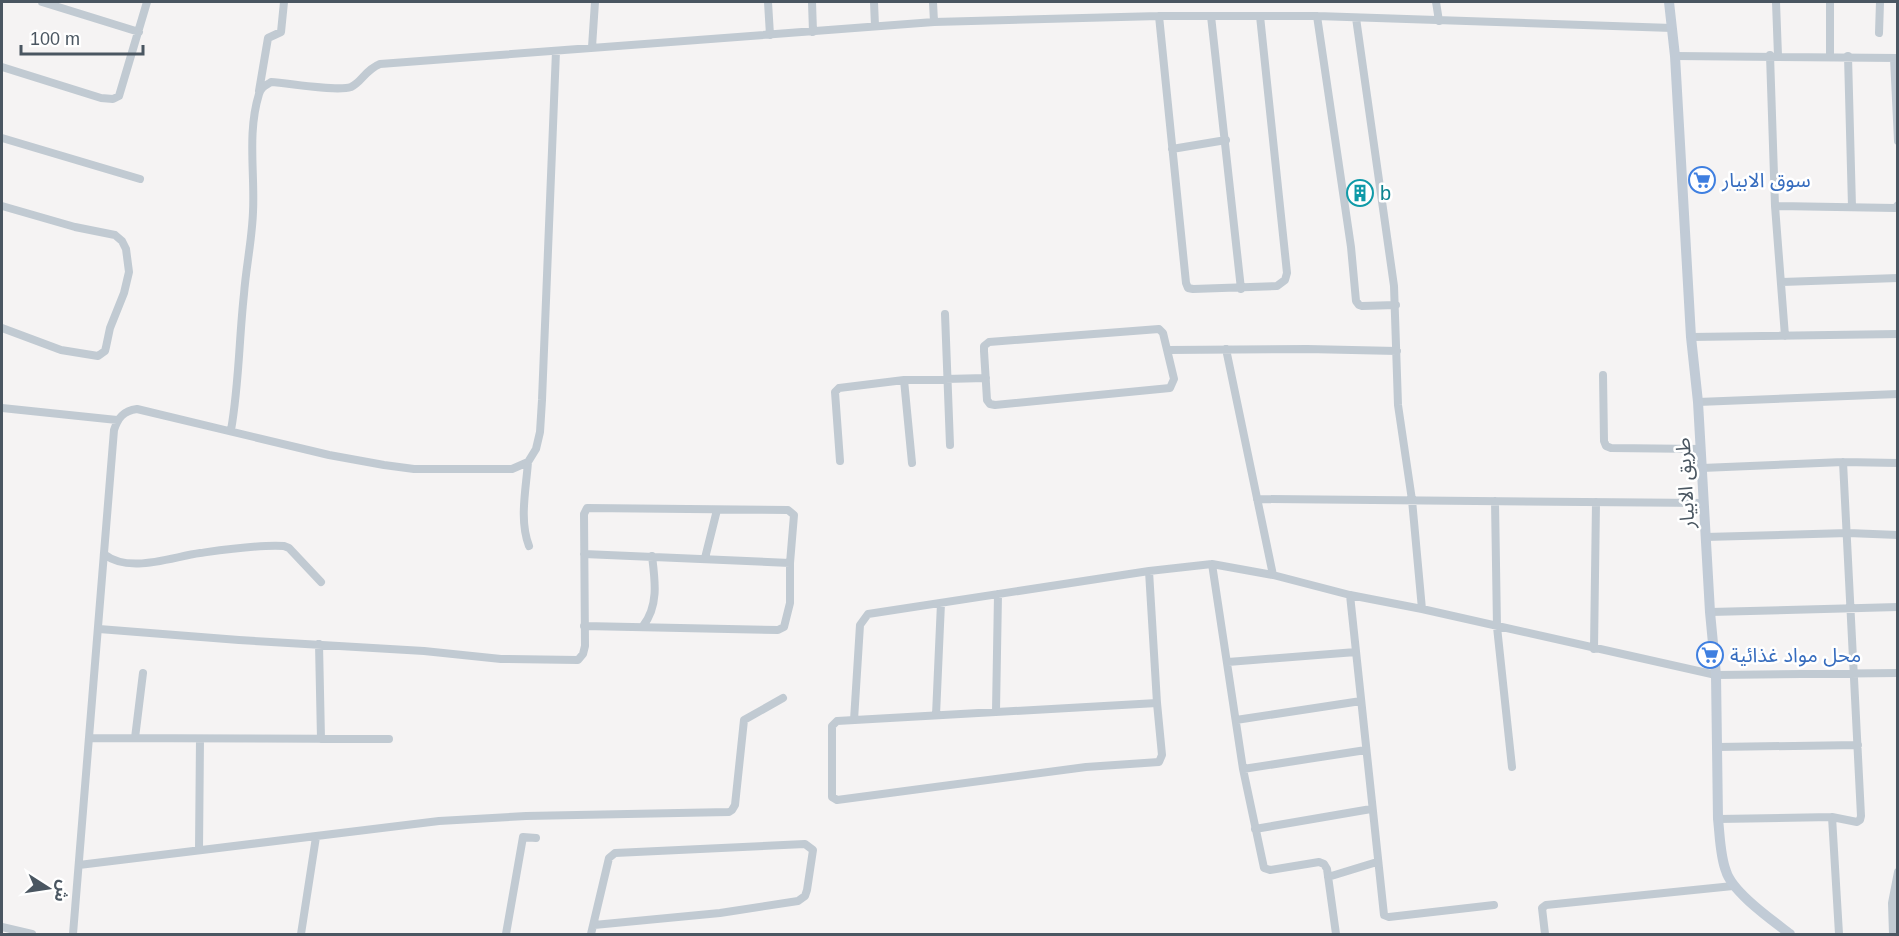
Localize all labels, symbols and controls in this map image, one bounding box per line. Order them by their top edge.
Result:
scale bar [21,18,142,56]
text: 100 m [30,29,80,49]
supermarket icon: سوق الابيار [1687,165,1717,195]
place label: سوق الابيار [1721,169,1811,192]
building icon: b [1345,178,1375,208]
place label: b [1380,182,1391,204]
street label: طريق الابيار [1672,437,1700,530]
supermarket icon: محل مواد غذائية [1695,640,1725,670]
place label: محل مواد غذائية [1730,644,1861,667]
north arrow [18,858,78,918]
text: ش [51,878,73,904]

